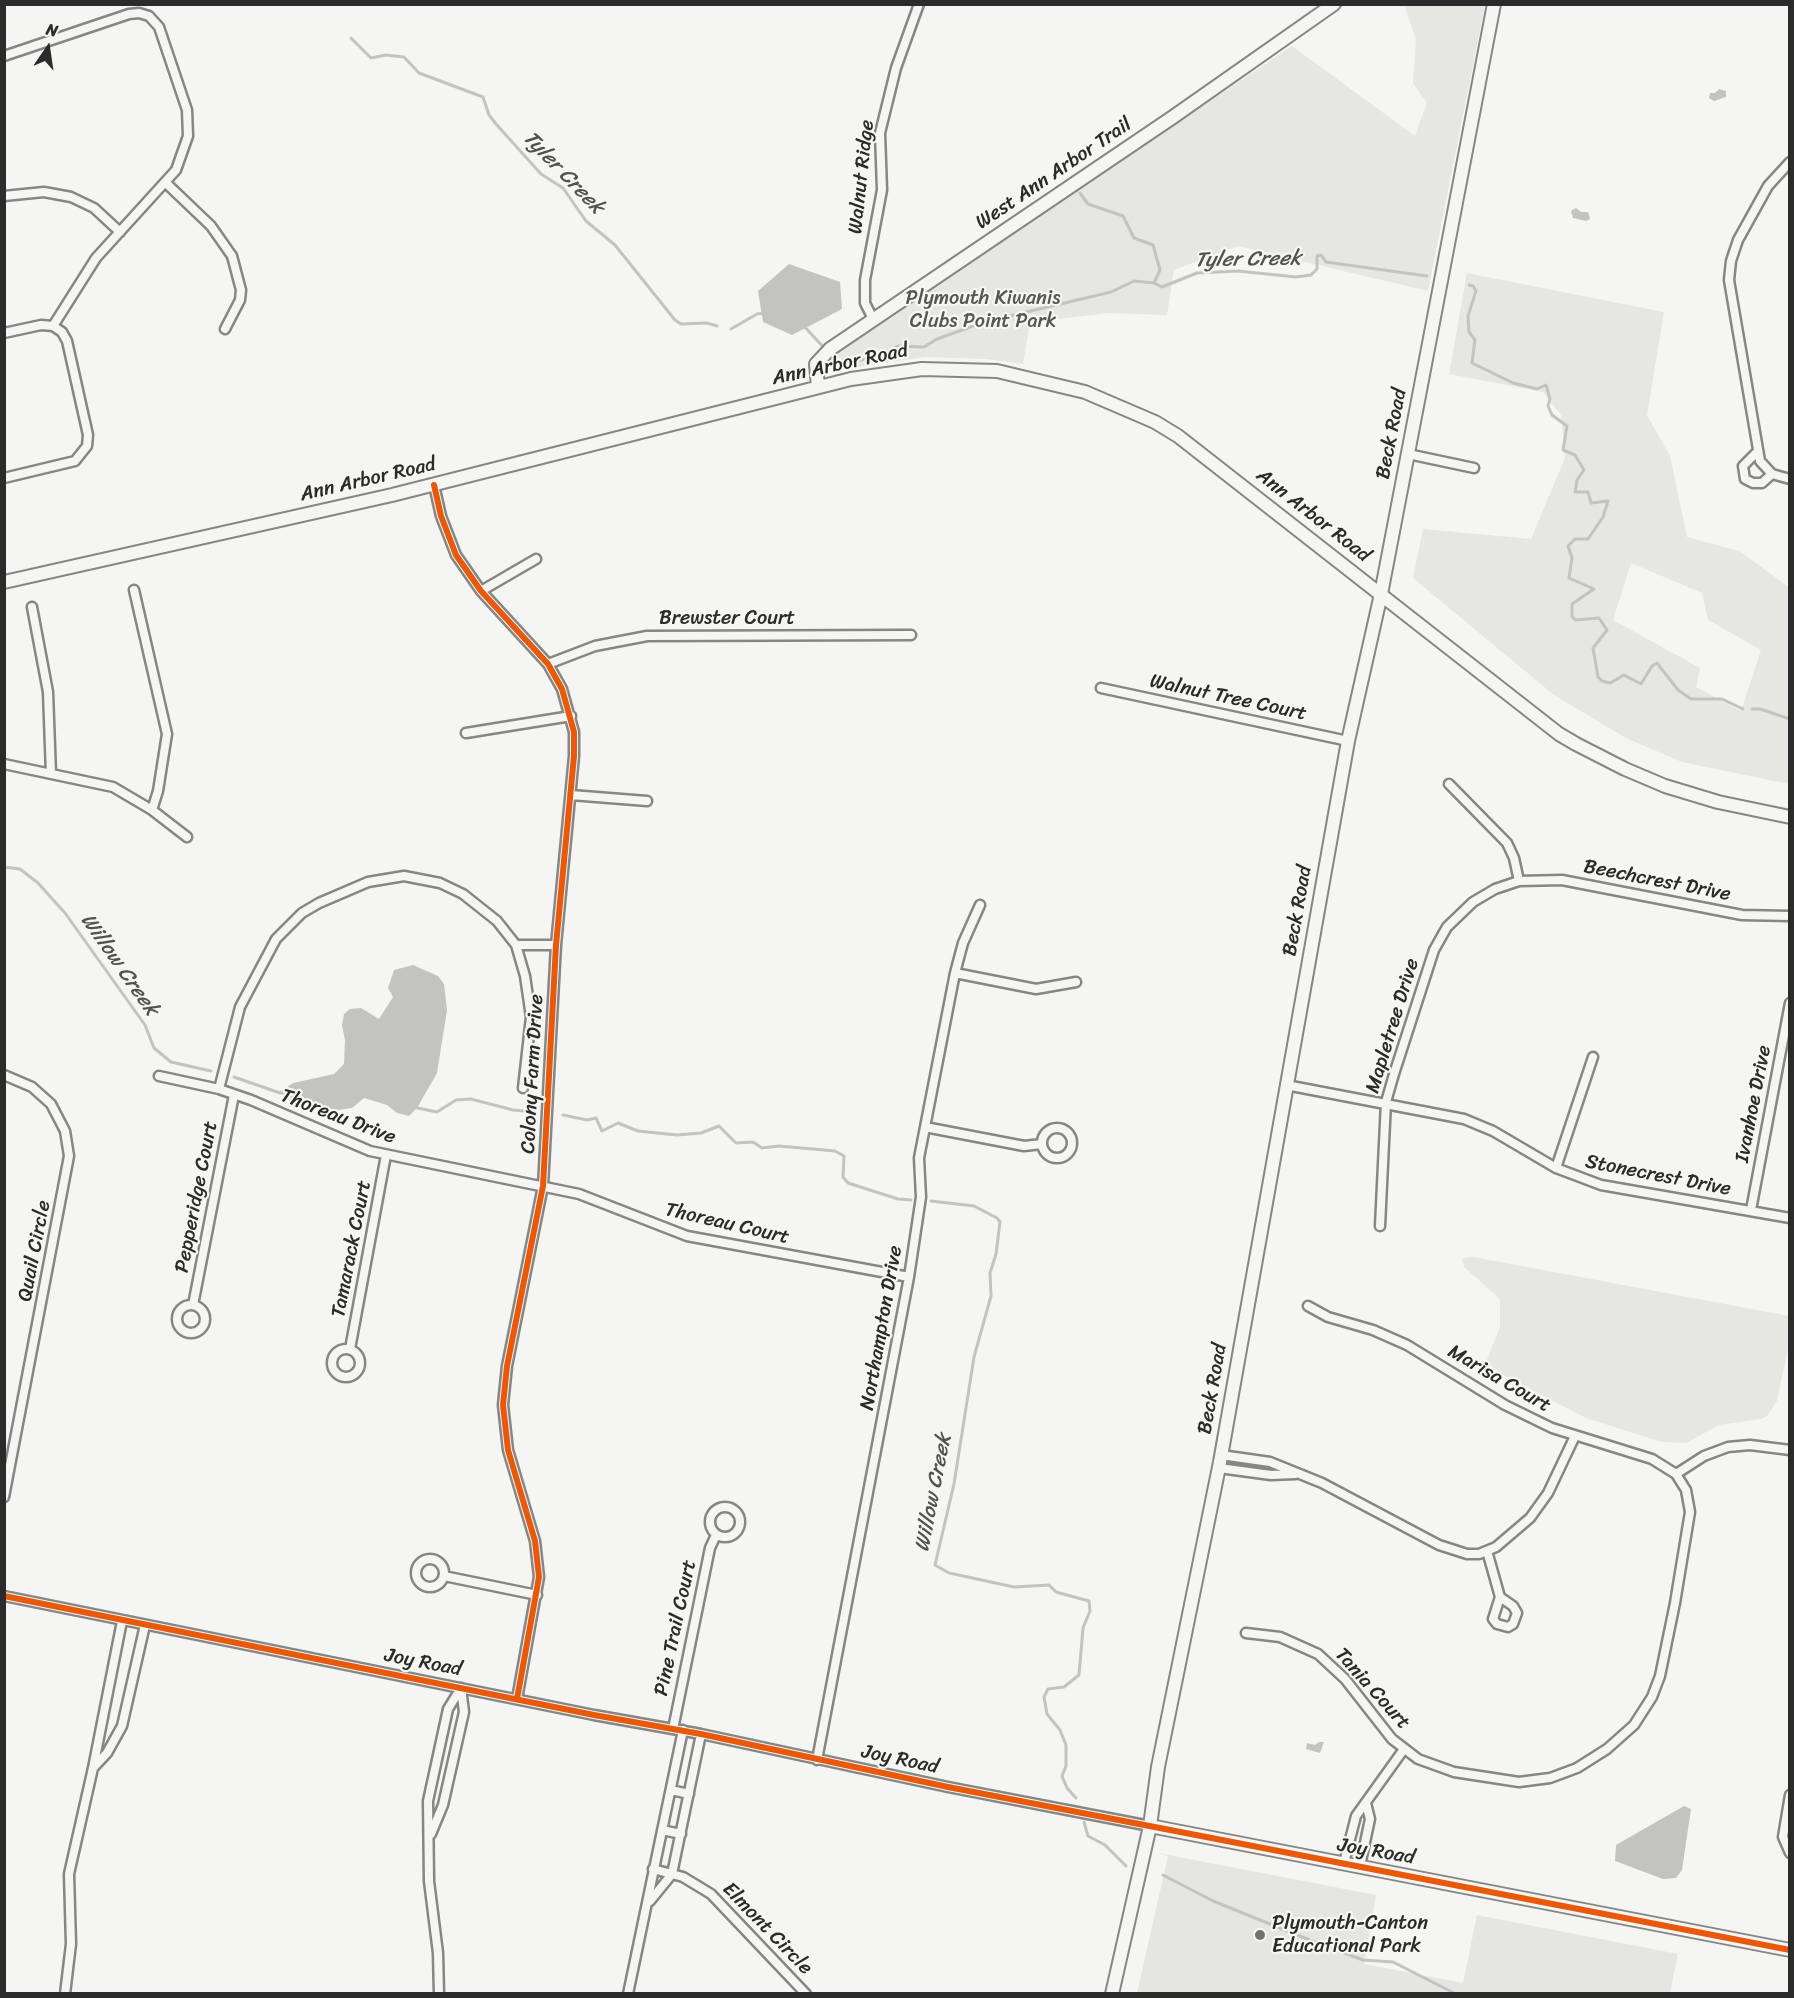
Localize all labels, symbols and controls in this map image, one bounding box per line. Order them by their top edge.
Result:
text: N [43,15,61,45]
north arrow [18,18,78,78]
street label: West Ann Arbor Trail [971,113,1137,235]
street label: Walnut Ridge [844,119,880,235]
water label: Tyler Creek [517,126,609,220]
water label: Tyler Creek [1195,246,1301,274]
park label: Plymouth Kiwanis Clubs Point Park [906,287,1060,334]
street label: Ann Arbor Road [770,339,910,391]
street label: Beck Road [1371,387,1413,481]
street label: Ann Arbor Road [298,453,438,507]
street label: Ann Arbor Road [1251,464,1375,568]
street label: Brewster Court [659,607,795,631]
street label: Walnut Tree Court [1147,670,1309,726]
street label: Beechcrest Drive [1581,855,1733,907]
street label: Beck Road [1278,864,1318,958]
water label: Willow Creek [75,909,163,1021]
street label: Mapletree Drive [1361,956,1425,1096]
street label: Colony Farm Drive [517,994,549,1154]
street label: Ivanhoe Drive [1731,1043,1777,1165]
street label: Thoreau Drive [277,1084,399,1150]
street label: Pepperidge Court [171,1119,223,1275]
street label: Stonecrest Drive [1583,1150,1733,1202]
street label: Tamarack Court [327,1178,377,1320]
street label: Thoreau Court [663,1198,791,1250]
street label: Quail Circle [13,1199,57,1303]
street label: Northampton Drive [856,1244,908,1412]
street label: Marisa Court [1443,1340,1555,1418]
street label: Beck Road [1193,1342,1233,1436]
water label: Willow Creek [910,1432,958,1554]
street label: Pine Trail Court [650,1558,702,1698]
street label: Tania Court [1329,1643,1415,1735]
street label: Joy Road [382,1644,464,1682]
street label: Joy Road [859,1740,941,1780]
street label: Joy Road [1336,1833,1416,1871]
street label: Elmont Circle [717,1878,817,1980]
place label: Plymouth-Canton Educational Park [1272,1912,1428,1959]
marker: Plymouth-Canton Educational Park [1253,1928,1267,1942]

